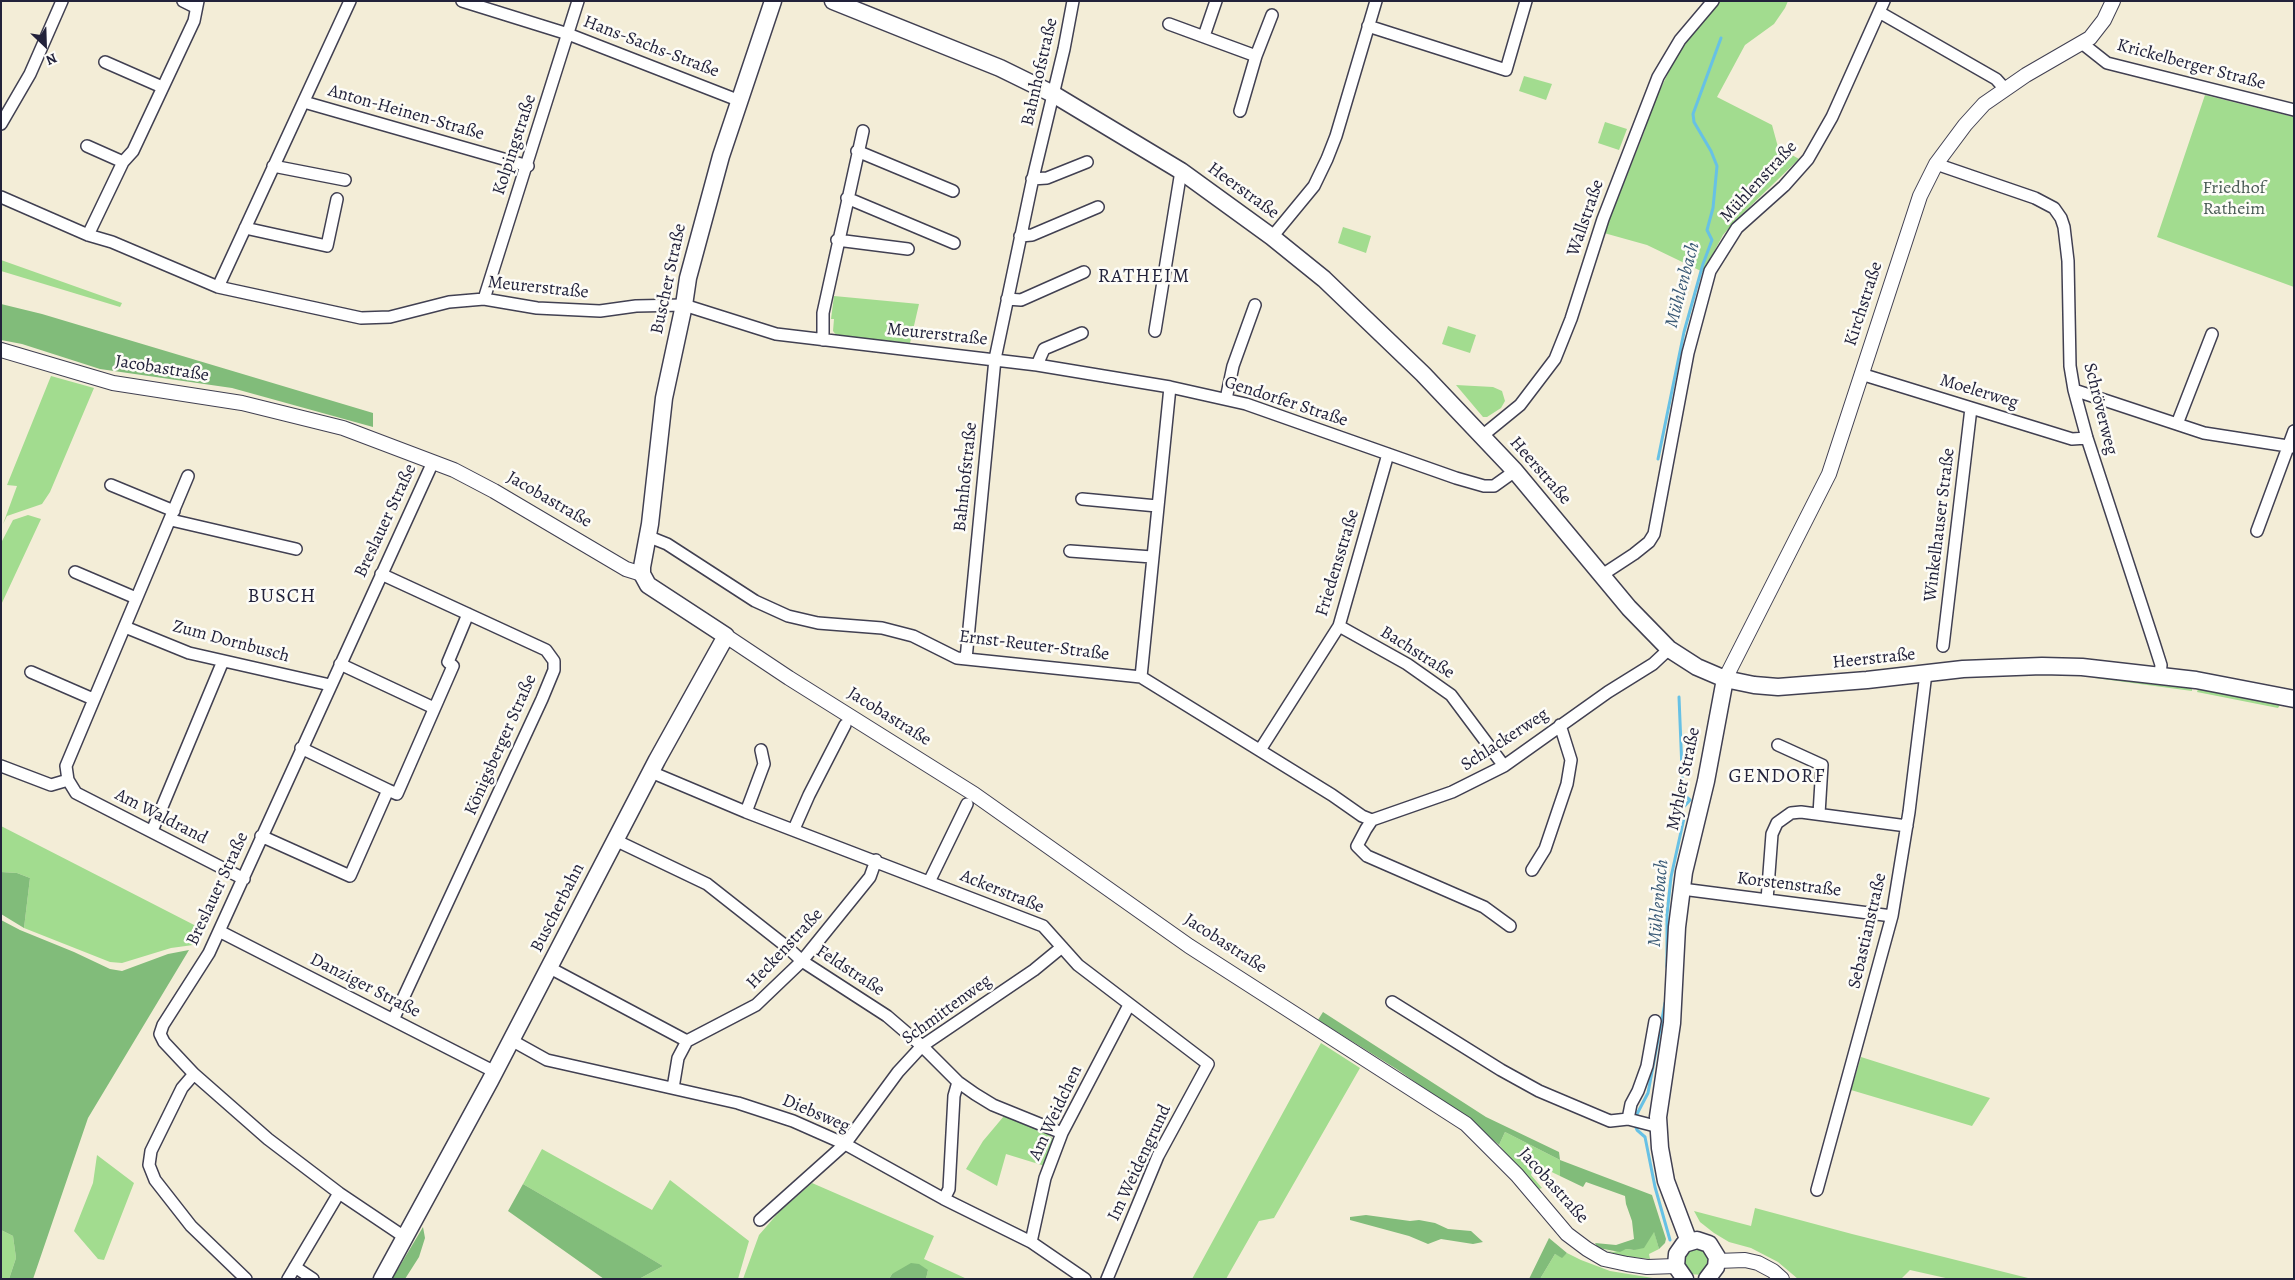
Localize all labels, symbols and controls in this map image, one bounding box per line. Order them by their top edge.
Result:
street label: Hans-Sachs-Straße [580,11,722,83]
street label: Bahnhofstraße [1017,16,1063,128]
north arrow [20,20,70,70]
street label: Krickelberger Straße [2114,35,2268,95]
text: N [43,48,60,70]
street label: Anton-Heinen-Straße [325,80,487,146]
street label: Kolpingstraße [489,92,541,198]
street label: Mühlenstraße [1716,137,1802,227]
street label: Heerstraße [1203,158,1283,224]
street label: Wallstraße [1563,177,1609,259]
park label: Friedhof Ratheim [2202,178,2266,220]
street label: Buscher Straße [647,222,691,336]
water label: Mühlenbach [1661,240,1705,330]
street label: Kirchstraße [1840,259,1888,349]
district label: RATHEIM [1097,265,1191,289]
street label: Meurerstraße [486,272,590,304]
street label: Meurerstraße [885,319,989,351]
street label: Jacobastraße [114,351,210,387]
street label: Schröverweg [2078,361,2122,457]
street label: Moelerweg [1937,370,2021,414]
street label: Gendorfer Straße [1222,372,1350,432]
street label: Bahnhofstraße [950,421,982,533]
street label: Heerstraße [1505,433,1575,509]
street label: Winkelhauser Straße [1920,447,1960,603]
street label: Breslauer Straße [350,461,422,581]
street label: Jacobastraße [503,467,595,533]
street label: Friedensstraße [1311,507,1365,619]
district label: BUSCH [247,585,317,609]
street label: Zum Dornbusch [170,616,292,668]
street label: Bachstraße [1376,622,1458,684]
street label: Ernst-Reuter-Straße [958,626,1110,666]
street label: Heerstraße [1831,644,1917,674]
street label: Königsberger Straße [460,671,542,819]
street label: Jacobastraße [843,683,935,751]
street label: Schlackerweg [1457,704,1553,776]
street label: Myhler Straße [1663,726,1705,832]
district label: GENDORF [1728,765,1826,789]
street label: Am Waldrand [111,784,211,850]
street label: Breslauer Straße [182,829,254,949]
water label: Mühlenbach [1644,858,1674,948]
street label: Buscherbahn [526,860,590,956]
street label: Ackerstraße [957,865,1047,919]
street label: Korstenstraße [1736,868,1842,902]
street label: Sebastianstraße [1844,871,1892,991]
street label: Heckenstraße [742,904,828,994]
street label: Jacobastraße [1179,909,1271,979]
street label: Feldstraße [812,941,888,1001]
street label: Danziger Straße [306,949,424,1023]
street label: Schmittenweg [898,970,996,1050]
street label: Am Weidchen [1025,1062,1087,1164]
street label: Diebsweg [779,1090,853,1138]
street label: Im Weidengrund [1104,1101,1176,1225]
street label: Jacobastraße [1513,1144,1593,1228]

